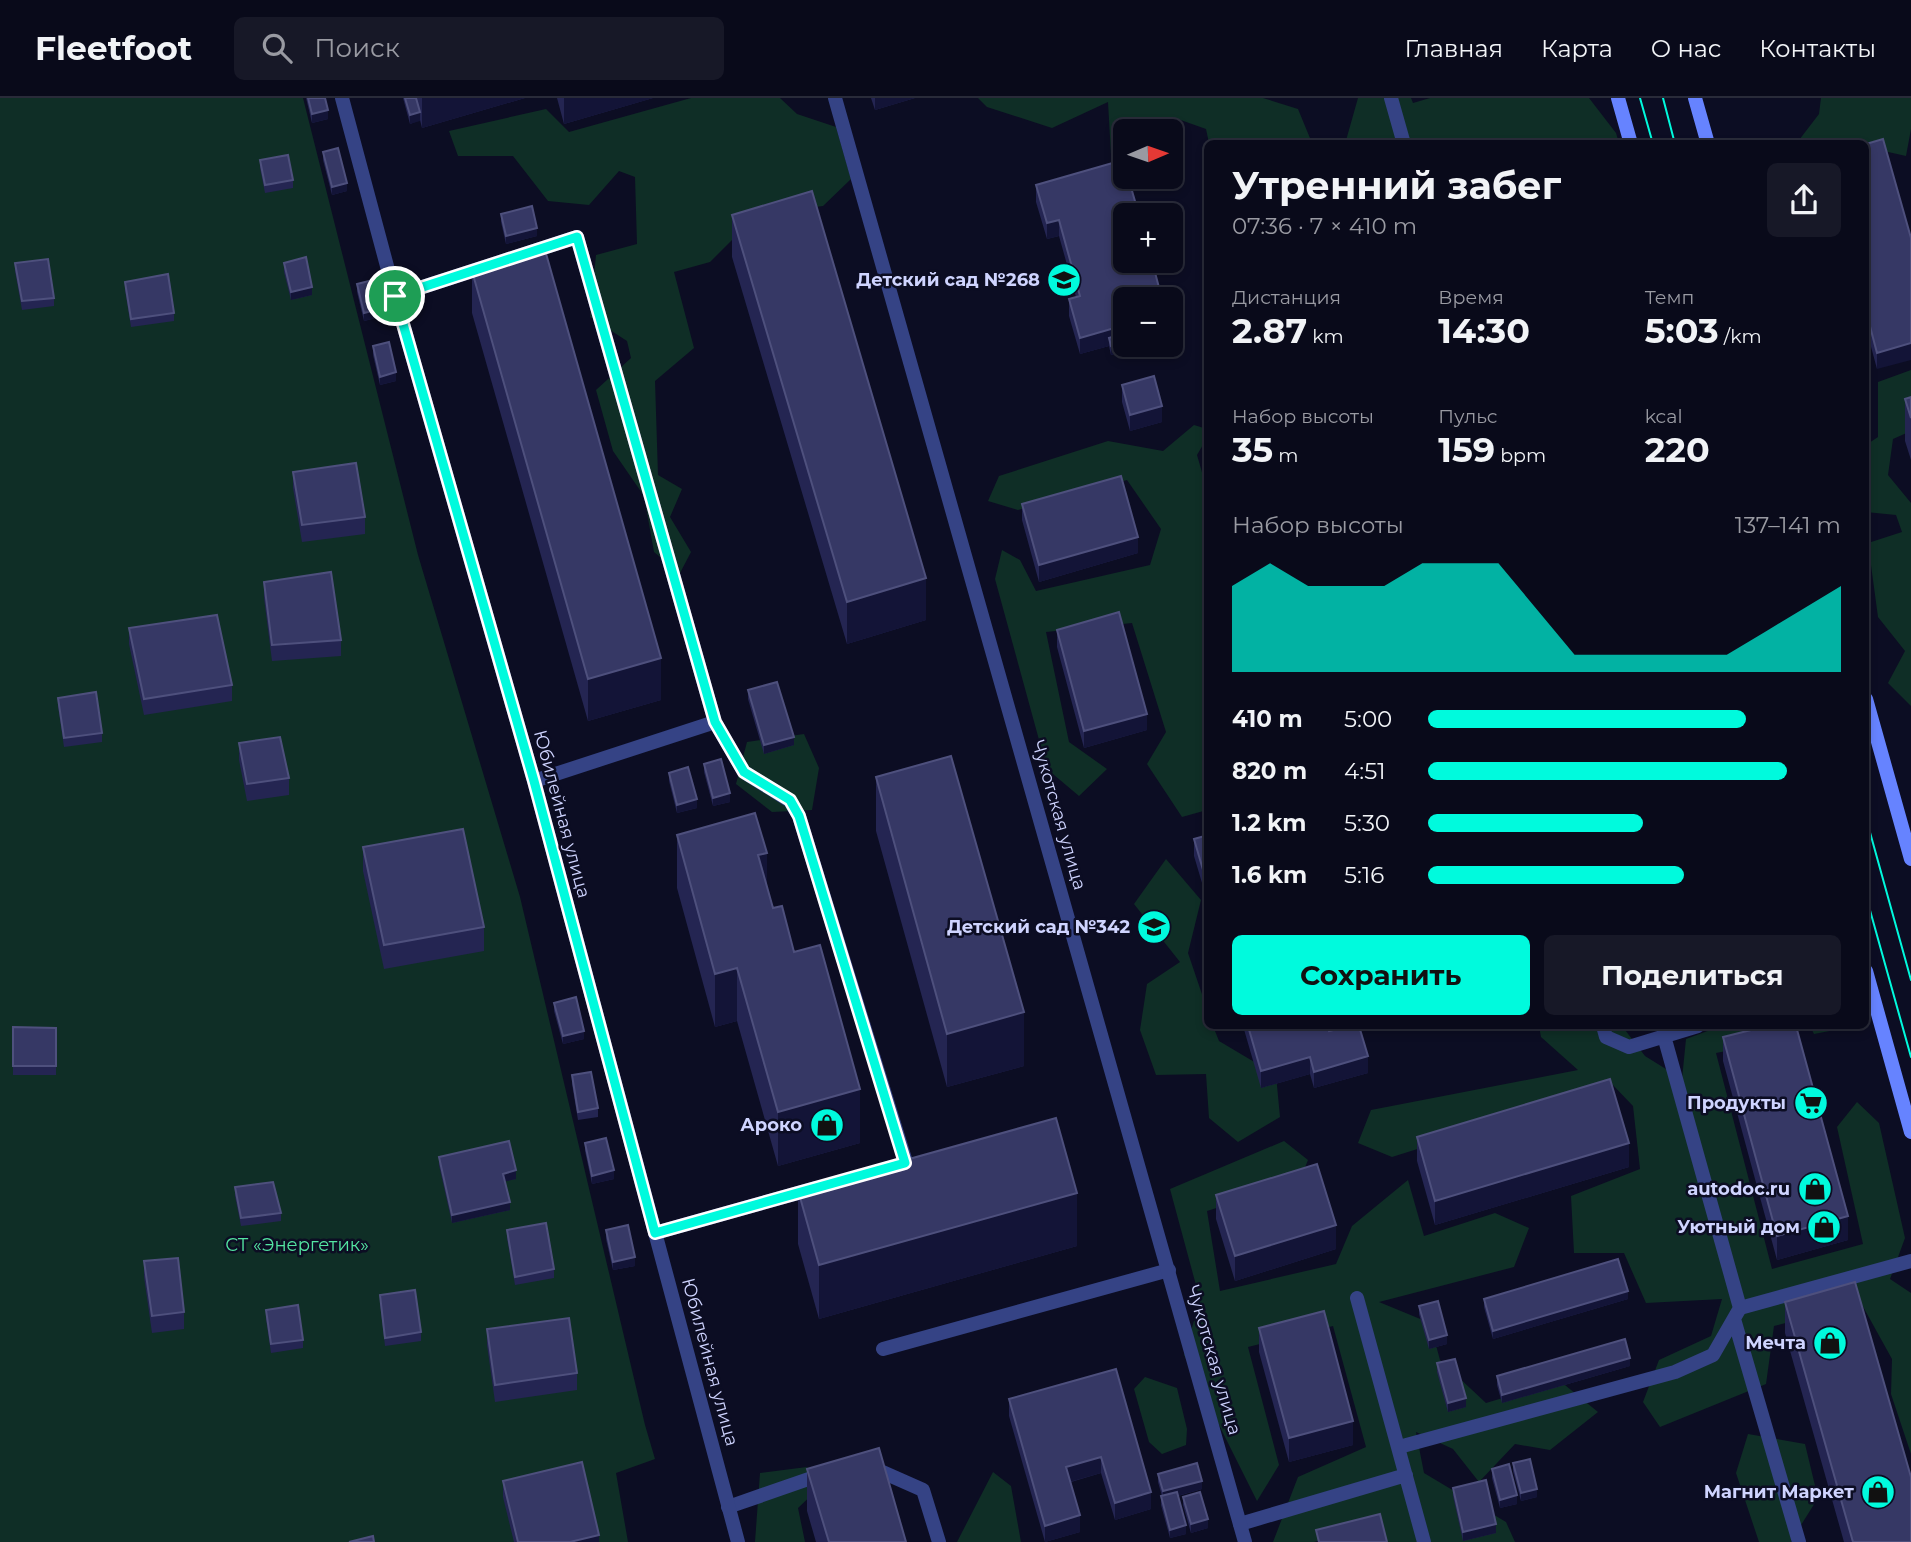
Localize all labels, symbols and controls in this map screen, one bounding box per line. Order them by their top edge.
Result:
search box [234,17,724,80]
text: Fleetfoot [35,28,192,68]
icon: search [258,29,296,67]
text: Поиск [314,32,400,64]
text: Главная [1405,34,1503,63]
text: Карта [1541,34,1613,63]
text: О нас [1651,34,1721,63]
text: Контакты [1759,34,1876,63]
north arrow [1113,119,1183,189]
map controls [1113,119,1183,357]
text: Утренний забег [1232,162,1561,209]
button: share [1767,163,1841,237]
button: + [1113,203,1183,273]
text: 07:36 · 7 × 410 m [1232,212,1417,240]
school or university icon: Детский сад №268 [1045,261,1083,299]
pin [365,266,425,326]
place label: Детский сад №268 [856,269,1040,291]
icon: arrive [376,277,414,315]
text: Дистанция [1232,286,1341,309]
text: Время [1438,286,1504,309]
text: Темп [1645,286,1694,309]
button: − [1113,287,1183,357]
text: 2.87 [1232,309,1307,352]
text: 14:30 [1438,309,1530,352]
text: 5:03 [1645,309,1719,352]
text: km [1307,325,1344,348]
text: /km [1719,325,1762,348]
text: Набор высоты [1232,405,1374,428]
text: Пульс [1438,405,1498,428]
text: kcal [1645,405,1683,428]
text: 35 [1232,428,1273,471]
text: 159 [1438,428,1495,471]
text: 220 [1645,428,1710,471]
text: m [1273,444,1298,467]
text: bpm [1495,444,1546,467]
text: Набор высоты [1232,511,1404,539]
text: 137–141 m [1735,511,1841,539]
text: 410 m [1232,705,1303,733]
text: 5:00 [1344,705,1392,733]
street label: Юбилейная улица [529,727,595,901]
street label: Чукотская улица [1027,737,1091,893]
text: 820 m [1232,757,1307,785]
text: 4:51 [1344,757,1386,785]
text: 1.2 km [1232,809,1306,837]
text: 5:30 [1344,809,1390,837]
text: 1.6 km [1232,861,1307,889]
text: 5:16 [1344,861,1384,889]
school or university icon: Детский сад №342 [1135,908,1173,946]
place label: Детский сад №342 [947,916,1130,938]
button: Сохранить [1232,935,1530,1015]
button: Поделиться [1544,935,1841,1015]
supermarket icon: Продукты [1792,1084,1830,1122]
place label: Продукты [1687,1092,1786,1114]
shop icon: Ароко [808,1106,846,1144]
place label: Ароко [740,1114,802,1136]
shop icon: autodoc.ru [1796,1170,1834,1208]
place label: autodoc.ru [1687,1178,1790,1200]
shop icon: Уютный дом [1805,1208,1843,1246]
place label: Уютный дом [1677,1216,1800,1238]
park label: СТ «Энергетик» [225,1234,369,1256]
street label: Юбилейная улица [677,1275,743,1449]
street label: Чукотская улица [1182,1282,1246,1438]
shop icon: Мечта [1811,1324,1849,1362]
place label: Мечта [1745,1332,1806,1354]
shop icon: Магнит Маркет [1859,1473,1897,1511]
place label: Магнит Маркет [1704,1481,1854,1503]

